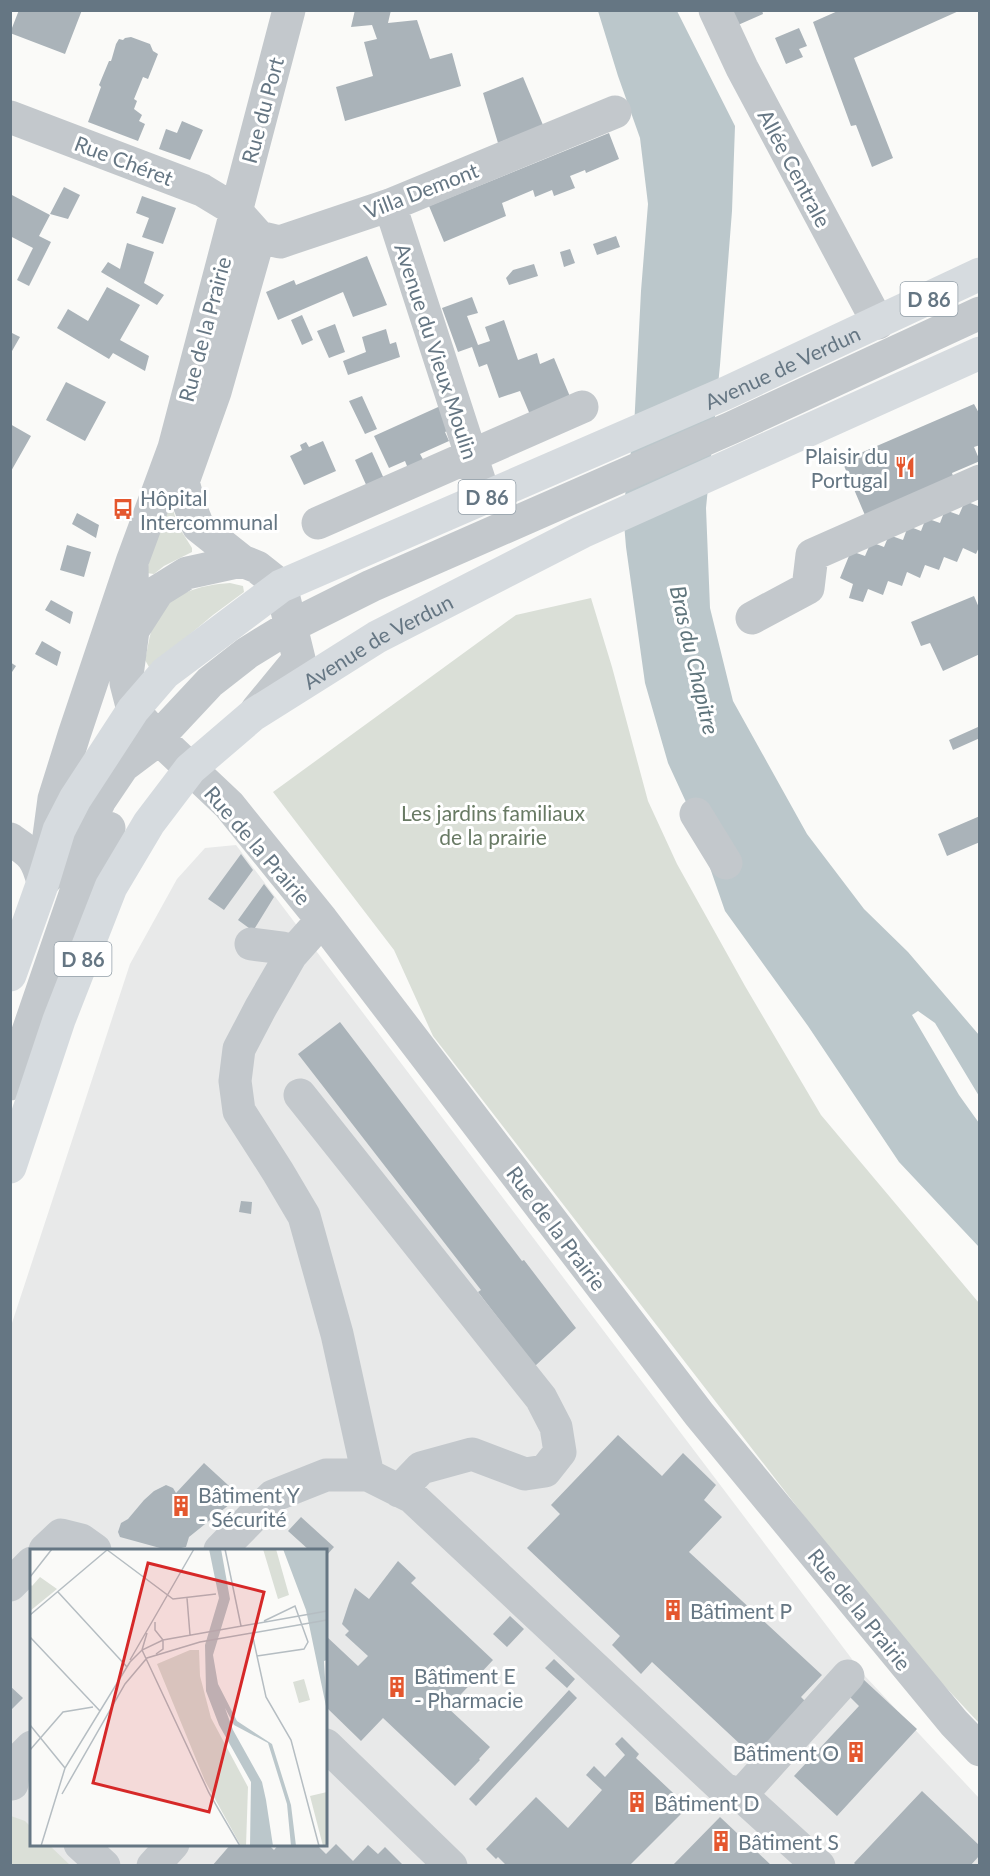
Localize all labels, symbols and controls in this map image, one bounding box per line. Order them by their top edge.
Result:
street label: Rue du Port [236,54,288,166]
street label: Allée Centrale [754,105,836,231]
street label: Rue Chéret [71,130,177,190]
street label: Villa Demont [360,157,482,223]
street label: Avenue du Vieux Moulin [390,240,484,462]
street label: Rue de la Prairie [173,254,235,404]
road number: D 86 [900,282,958,316]
street label: Avenue de Verdun [700,320,864,413]
place label: Plaisir du Portugal [805,443,888,492]
restaurant icon: Plaisir du Portugal [893,455,917,479]
road number: D 86 [458,480,516,514]
place label: Hôpital Intercommunal [140,485,278,534]
bus stop icon: Hôpital Intercommunal [111,497,135,521]
water label: Bras du Chapitre [665,583,725,737]
street label: Avenue de Verdun [298,588,456,693]
street label: Rue de la Prairie [200,781,316,909]
park label: Les jardins familiaux de la prairie [401,800,585,849]
road number: D 86 [54,942,112,976]
street label: Rue de la Prairie [502,1161,612,1295]
place label: Bâtiment Y - Sécurité [198,1482,301,1531]
building icon: Bâtiment Y - Sécurité [169,1494,193,1518]
street label: Rue de la Prairie [803,1543,917,1675]
inset map [30,1549,327,1846]
building icon: Bâtiment P [661,1598,685,1622]
place label: Bâtiment P [690,1598,792,1623]
place label: Bâtiment E - Pharmacie [414,1663,523,1712]
building icon: Bâtiment E - Pharmacie [385,1675,409,1699]
place label: Bâtiment O [733,1740,839,1765]
building icon: Bâtiment O [844,1740,868,1764]
building icon: Bâtiment D [625,1790,649,1814]
place label: Bâtiment D [654,1790,759,1815]
building icon: Bâtiment S [709,1829,733,1853]
place label: Bâtiment S [738,1829,839,1854]

